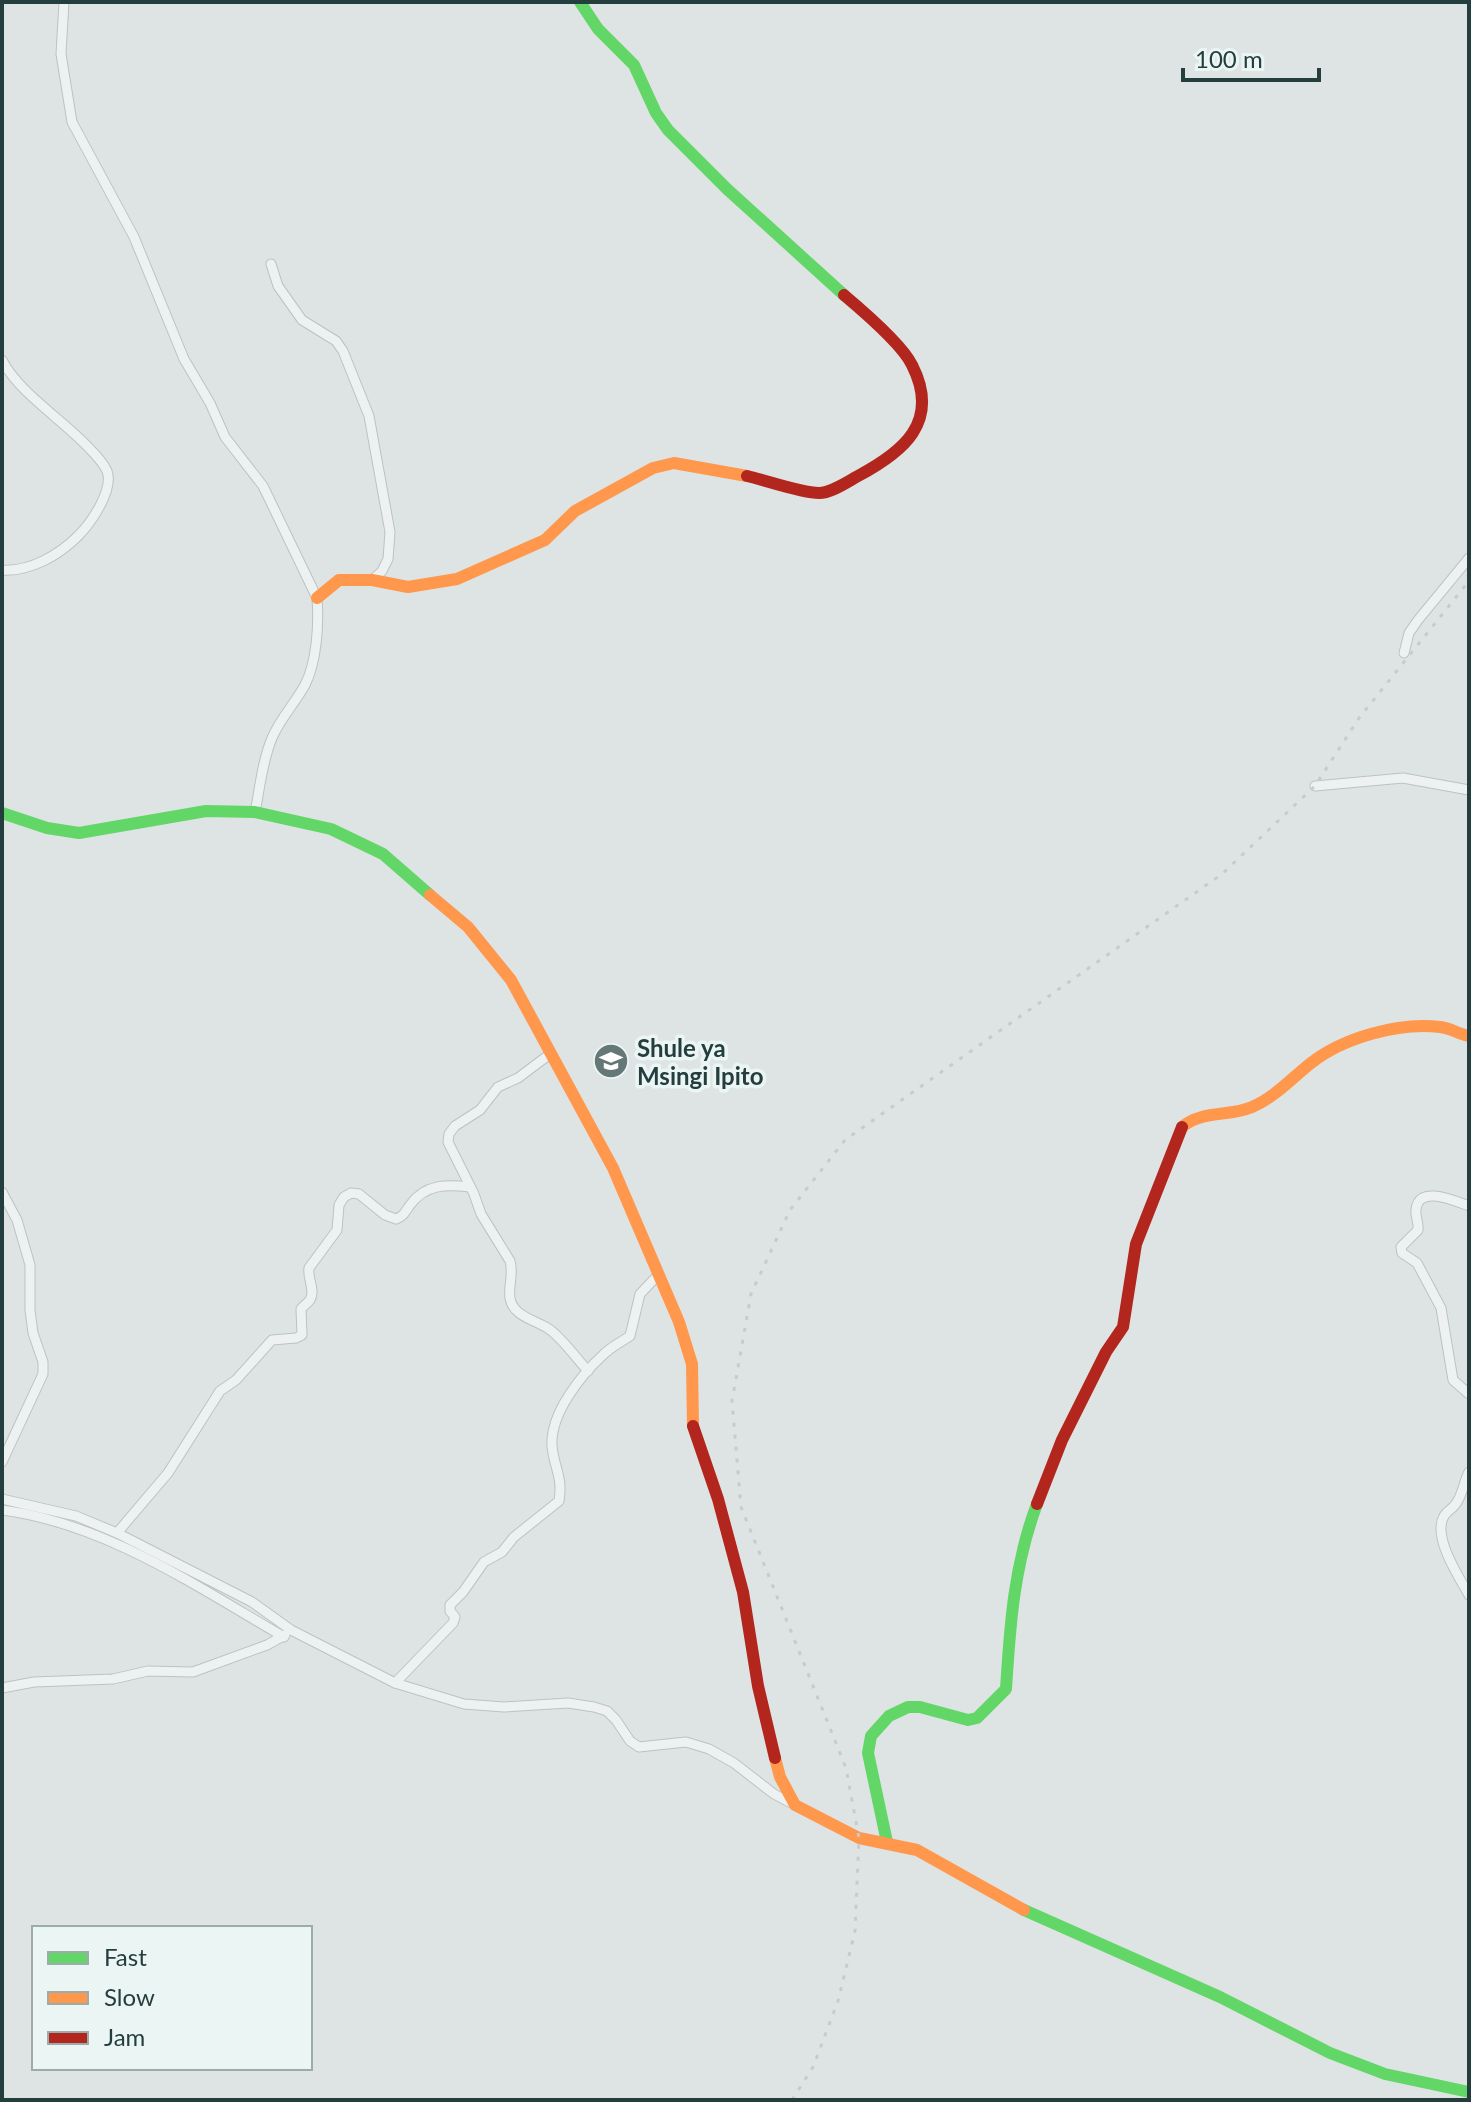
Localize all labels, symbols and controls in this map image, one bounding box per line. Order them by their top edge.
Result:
scale bar [1183,32,1319,82]
text: 100 m [1195,44,1263,73]
place label: Shule ya Msingi Ipito [637,1033,763,1090]
school or university icon: Shule ya Msingi Ipito [592,1042,630,1080]
legend [32,1926,312,2070]
text: Fast [104,1942,147,1971]
text: Slow [104,1982,155,2011]
text: Jam [104,2022,145,2051]

